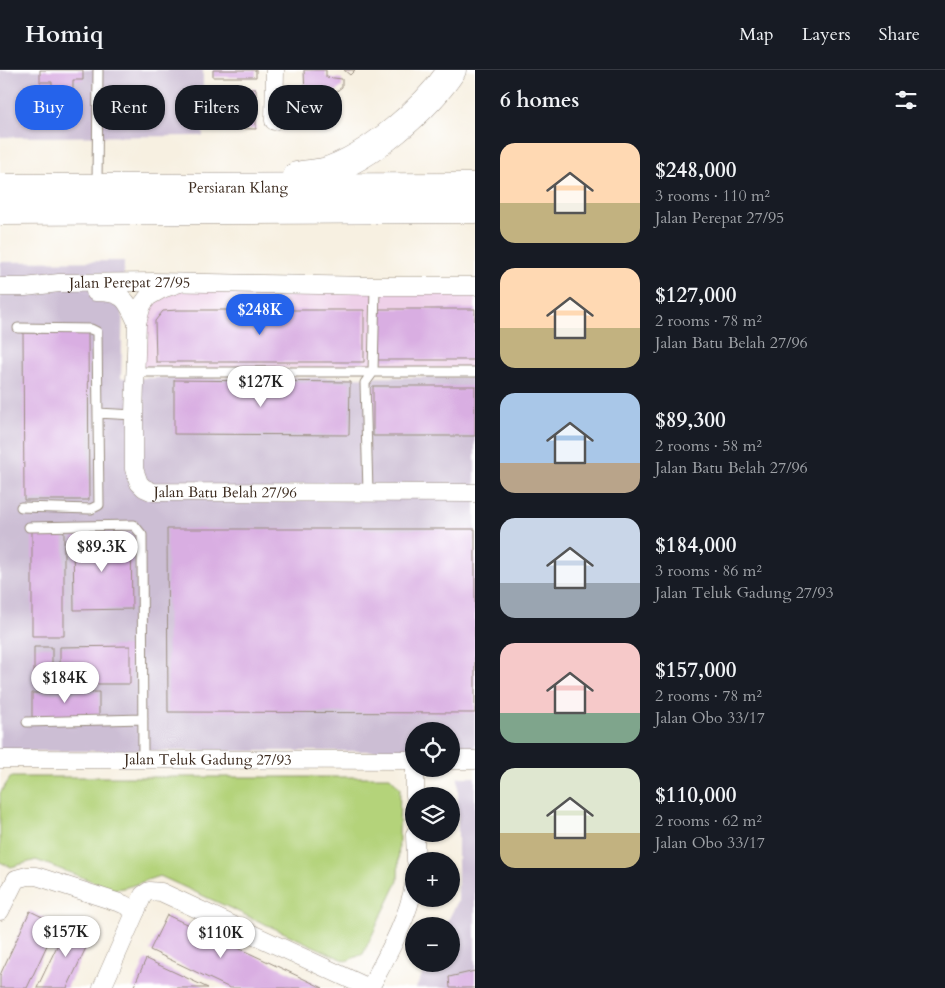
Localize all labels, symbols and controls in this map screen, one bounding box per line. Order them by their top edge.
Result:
text: Homiq [25,18,104,51]
text: Map [739,22,774,47]
text: Layers [802,22,851,47]
text: Share [879,22,920,47]
chip: Buy [15,85,83,130]
chip: Rent [93,85,165,130]
chip: Filters [175,85,258,130]
chip: New [268,85,342,130]
text: 6 homes [500,86,579,115]
icon: filters [892,86,920,114]
text: $248,000 [655,156,736,185]
icon: home [540,163,600,223]
street label: Persiaran Klang [188,177,289,198]
text: 3 rooms · 110 m² [655,185,770,207]
text: Jalan Perepat 27/95 [655,207,784,229]
street label: Jalan Perepat 27/95 [67,272,191,293]
text: $127,000 [655,281,736,310]
icon: home [540,288,600,348]
pin: $248K [225,294,295,336]
text: $248K [237,299,283,321]
text: 2 rooms · 78 m² [655,310,762,332]
text: Jalan Batu Belah 27/96 [655,332,808,354]
pin: $127K [226,366,296,408]
text: $127K [238,371,284,393]
text: $89,300 [655,406,726,435]
icon: home [540,413,600,473]
text: 2 rooms · 58 m² [655,435,762,457]
text: Jalan Batu Belah 27/96 [655,457,808,479]
street label: Jalan Batu Belah 27/96 [152,482,297,502]
pin: $89.3K [61,530,143,573]
text: $184,000 [655,531,736,560]
text: $89.3K [77,536,127,558]
icon: home [540,538,600,598]
text: 3 rooms · 86 m² [655,560,762,582]
text: Jalan Teluk Gadung 27/93 [655,582,834,604]
text: $157,000 [655,656,736,685]
pin: $184K [30,662,100,704]
icon: home [540,663,600,723]
text: $184K [42,667,88,689]
text: 2 rooms · 78 m² [655,685,762,707]
text: Jalan Obo 33/17 [655,707,765,729]
map controls [405,722,460,972]
button: locate [405,722,460,777]
street label: Jalan Teluk Gadung 27/93 [122,749,292,770]
text: $110,000 [655,781,736,810]
button: layers [405,787,460,842]
icon: home [540,788,600,848]
text: 2 rooms · 62 m² [655,810,762,832]
text: Jalan Obo 33/17 [655,832,765,854]
button: + [405,852,460,907]
pin: $157K [31,916,101,958]
pin: $110K [186,916,256,959]
button: − [405,917,460,972]
text: $157K [43,921,89,943]
text: $110K [198,922,244,944]

